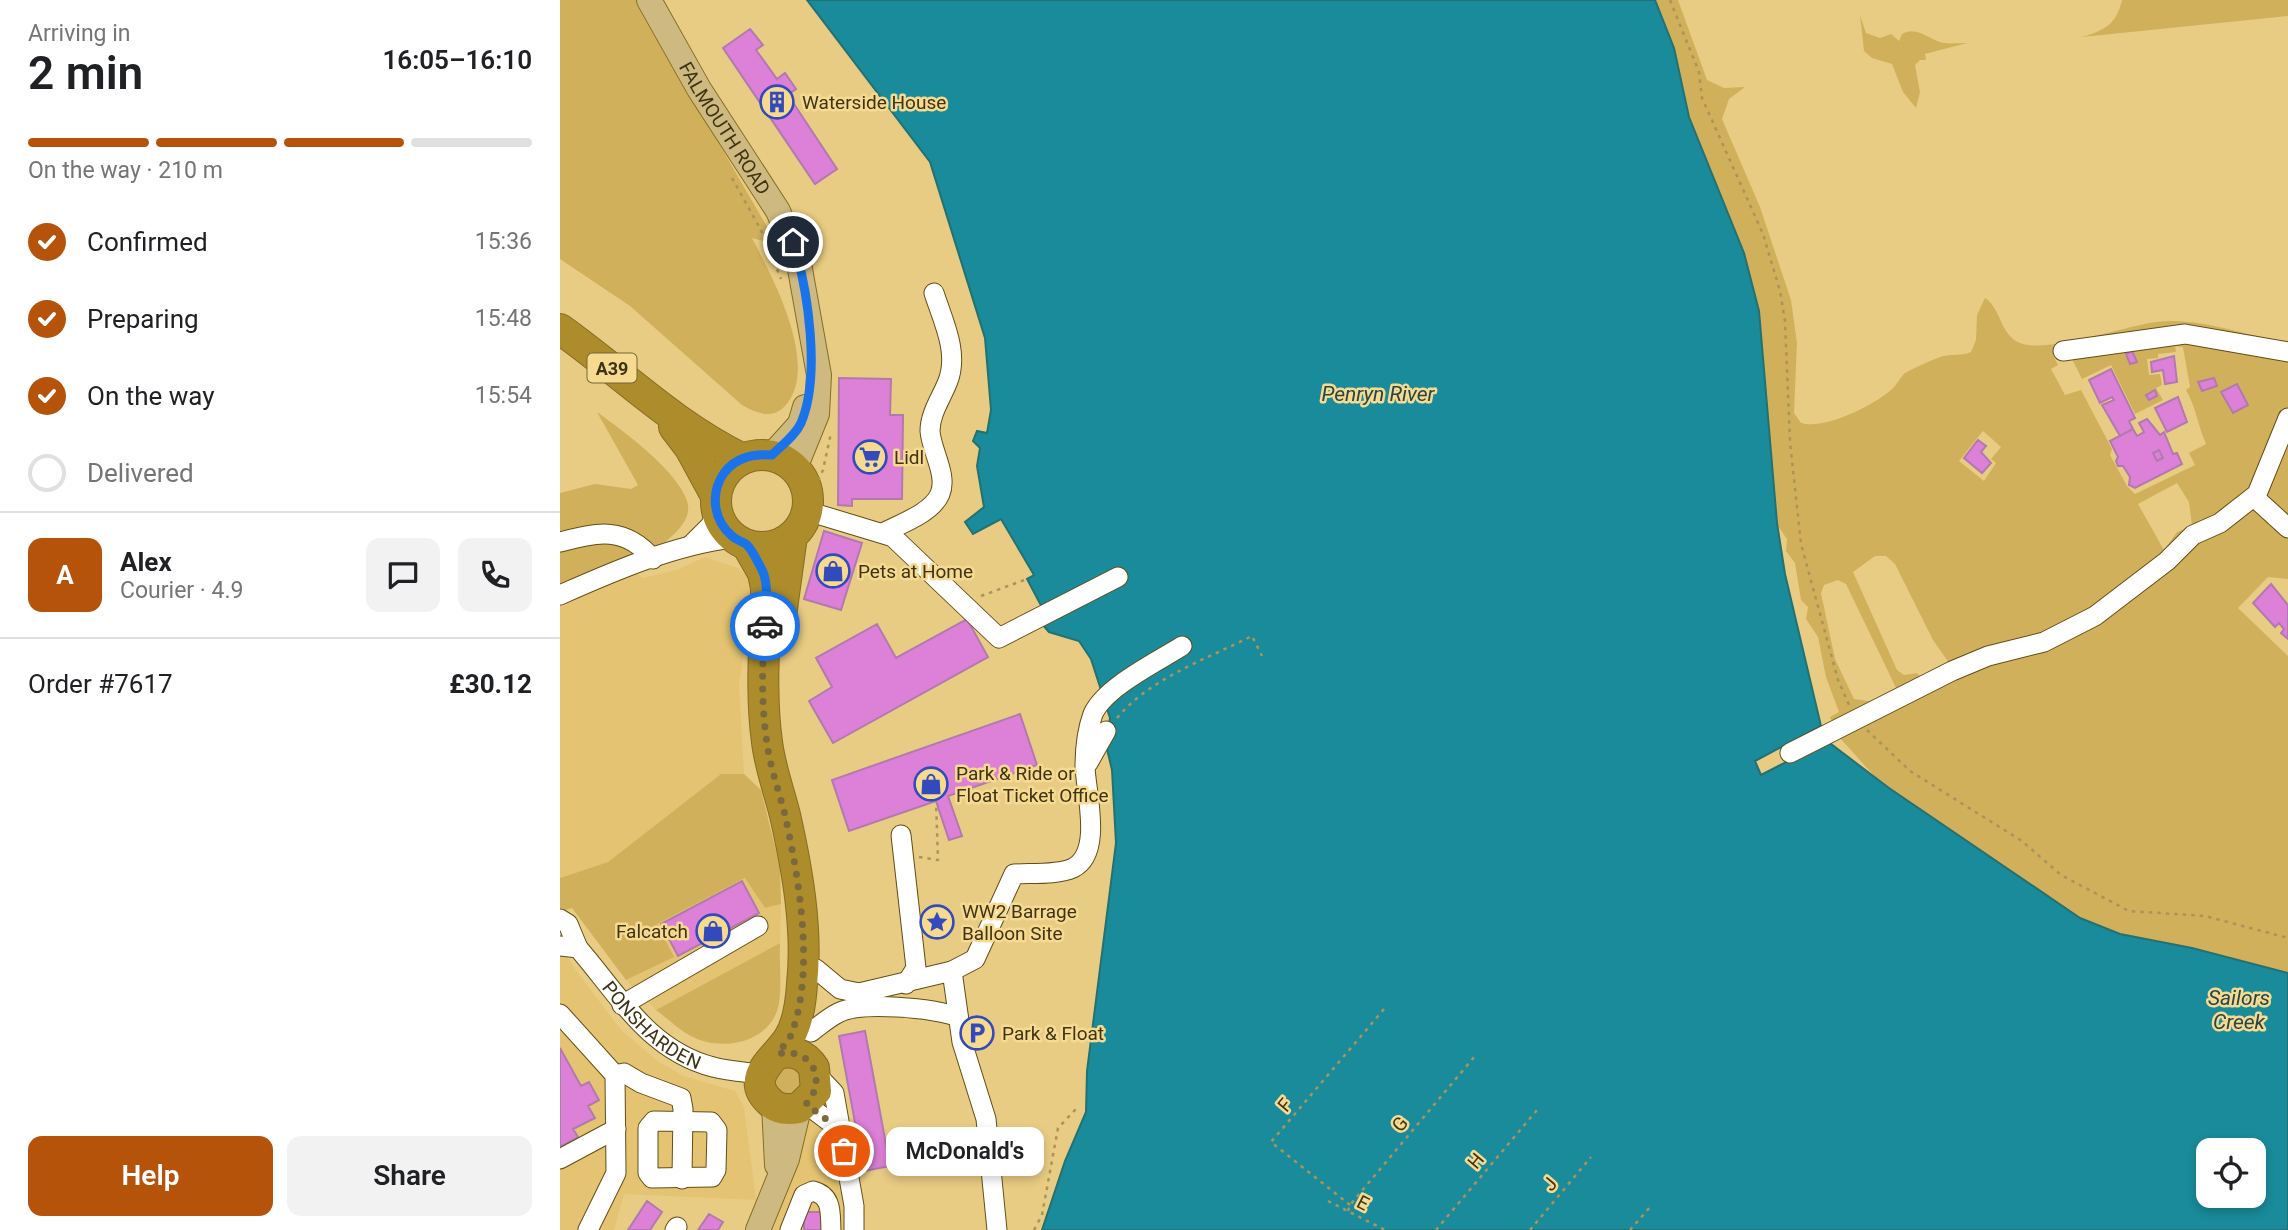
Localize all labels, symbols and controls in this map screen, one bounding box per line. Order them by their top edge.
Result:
text: Arriving in [28,20,131,47]
text: 16:05–16:10 [382,45,532,75]
text: 2 min [28,46,143,100]
street label: FALMOUTH ROAD [675,58,776,199]
building icon: Waterside House [758,83,796,121]
place label: Waterside House [802,91,946,114]
text: On the way · 210 m [28,157,223,184]
pin [763,212,823,272]
icon: check [28,223,66,261]
icon: home [774,223,812,261]
text: Confirmed [87,227,208,257]
text: 15:36 [475,228,532,255]
icon: check [28,300,66,338]
text: Preparing [87,304,199,334]
text: 15:48 [475,305,532,332]
road number: A39 [588,354,636,382]
icon: check [28,377,66,415]
text: On the way [87,381,215,411]
text: 15:54 [475,382,532,409]
water label: Penryn River [1322,382,1436,406]
supermarket icon: Lidl [851,438,889,476]
place label: Lidl [894,446,924,469]
text: Delivered [87,458,194,488]
button: chat [366,538,440,612]
button: phone [458,538,532,612]
text: Alex [120,547,172,577]
shop icon: Pets at Home [814,552,852,590]
text: A [56,560,74,590]
place label: Pets at Home [858,560,973,583]
text: Courier · 4.9 [120,577,243,604]
courier [730,591,800,661]
icon: car [746,607,784,645]
text: Order #7617 [28,669,173,699]
text: £30.12 [449,669,532,699]
place label: Park & Ride or Float Ticket Office [956,762,1109,807]
shop icon: Park & Ride or Float Ticket Office [912,765,950,803]
place label: WW2 Barrage Balloon Site [962,900,1077,945]
place icon: WW2 Barrage Balloon Site [918,903,956,941]
shop icon: Falcatch [694,912,732,950]
place label: Falcatch [616,920,688,943]
street label: PONSHARDEN [598,976,705,1074]
water label: Sailors Creek [2208,986,2270,1034]
parking icon: Park & Float [958,1014,996,1052]
place label: Park & Float [1002,1022,1104,1045]
street label: F [1273,1094,1297,1116]
street label: G [1387,1112,1413,1136]
pin [814,1121,874,1181]
callout: McDonald's [886,1126,1044,1176]
icon: bag [825,1132,863,1170]
button: Help [28,1136,273,1216]
button: Share [287,1136,532,1216]
text: McDonald's [906,1138,1024,1165]
map controls [2196,1138,2266,1208]
button: locate [2196,1138,2266,1208]
street label: H [1463,1148,1489,1174]
street label: J [1538,1173,1562,1195]
street label: E [1353,1190,1373,1216]

